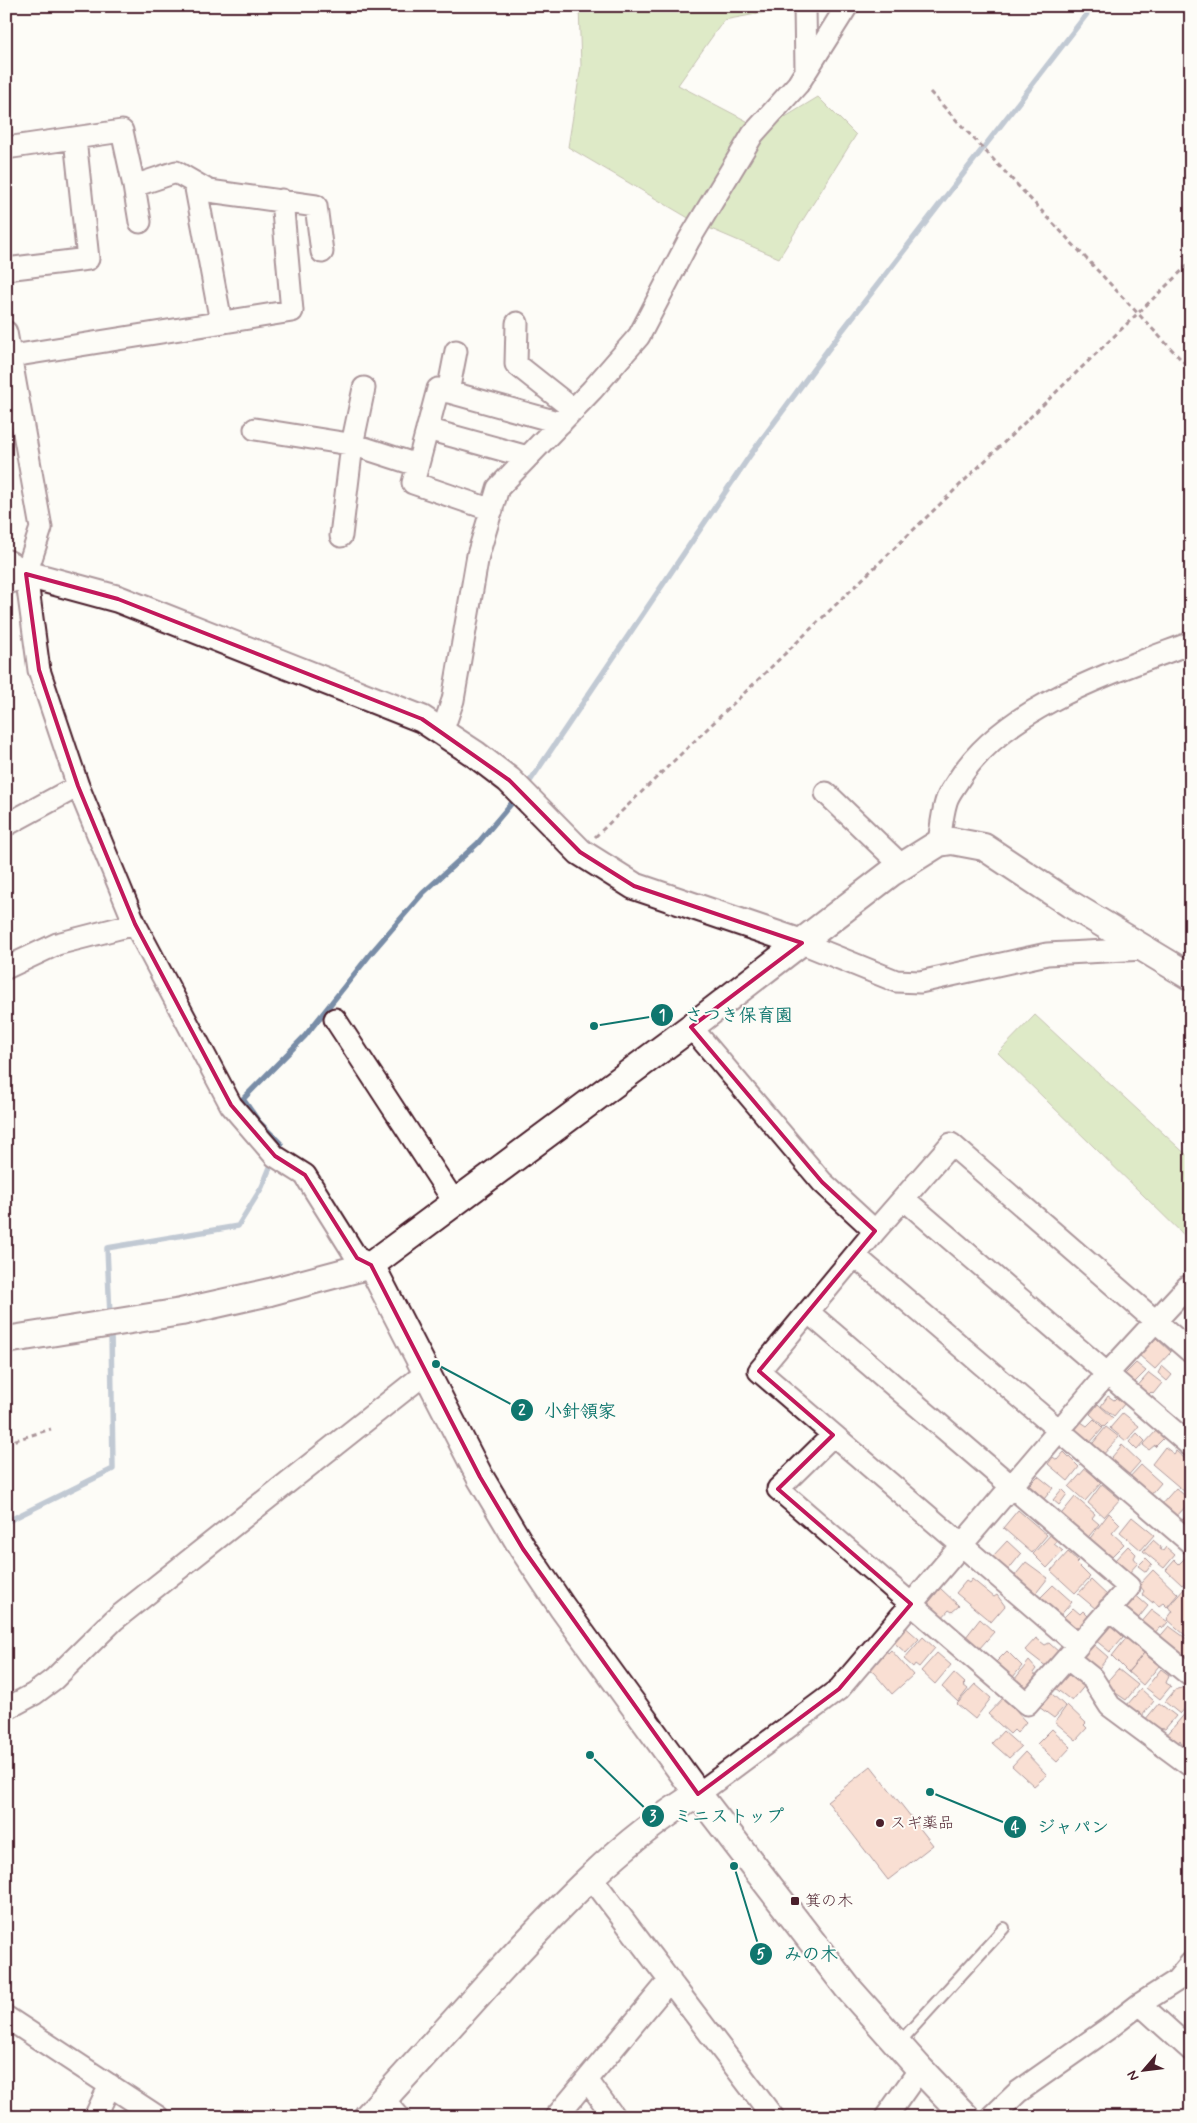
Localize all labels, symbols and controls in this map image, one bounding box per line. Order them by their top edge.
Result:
callout: さつき保育園 [650,998,803,1031]
text: さつき保育園 [685,1004,793,1028]
text: 1 [659,1006,665,1026]
callout: 小針領家 [509,1394,626,1427]
text: 小針領家 [544,1400,616,1424]
text: 2 [518,1401,526,1421]
callout: ミニストップ [640,1799,793,1832]
text: ミニストップ [674,1805,784,1829]
text: 3 [650,1807,657,1827]
callout: ジャパン [1002,1810,1119,1843]
place label: スギ薬品 [890,1813,954,1834]
text: ジャパン [1037,1816,1109,1840]
marker: スギ薬品 [874,1817,886,1829]
text: 4 [1011,1818,1020,1838]
place label: 箕の木 [805,1891,853,1912]
marker: 箕の木 [789,1895,801,1907]
callout: みの木 [749,1937,848,1970]
text: みの木 [784,1943,838,1967]
text: 5 [756,1945,766,1965]
north arrow [1120,2046,1170,2096]
text: N [1123,2067,1144,2084]

